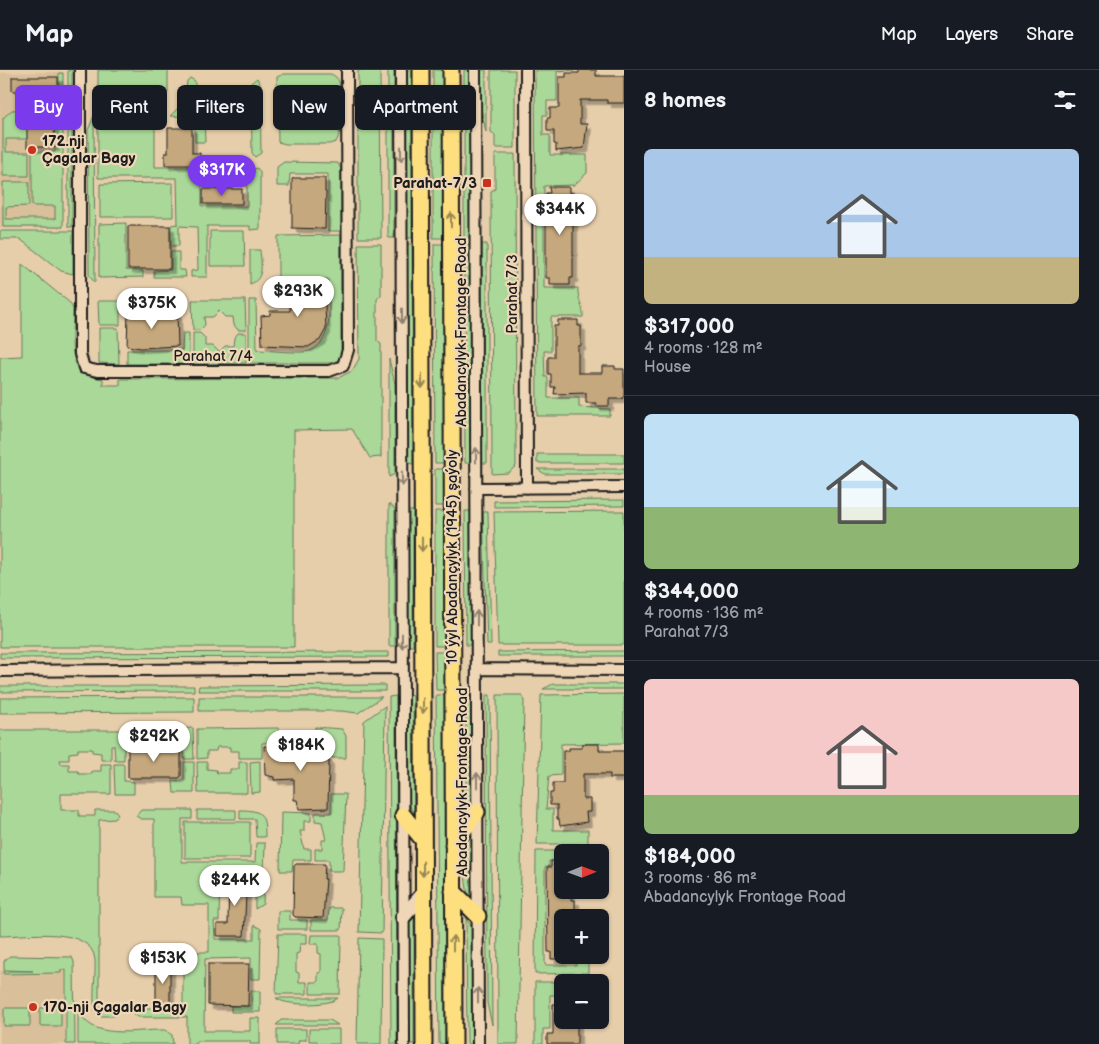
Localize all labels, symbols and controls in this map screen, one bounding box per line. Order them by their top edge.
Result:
text: Map [25,20,73,49]
text: Map [881,24,917,45]
text: Layers [945,24,998,45]
text: Share [1026,24,1074,45]
chip: Buy [15,85,82,130]
chip: Rent [92,85,167,130]
chip: Filters [177,85,263,130]
chip: New [273,85,345,130]
chip: Apartment [355,85,476,130]
icon: filters [1051,86,1079,114]
text: 8 homes [644,88,726,113]
place label: 172.nji Çagalar Bagy [42,132,135,168]
marker: 172.nji Çagalar Bagy [26,144,38,156]
one-way arrow [396,145,406,161]
pin: $317K [187,154,257,197]
text: $317K [199,161,245,180]
place label: Parahat-7/3 [393,174,477,193]
marker: Parahat-7/3 [481,177,493,189]
icon: home [817,181,907,271]
pin: $344K [525,194,595,236]
text: $344K [535,200,585,219]
one-way arrow [446,213,456,229]
street label: Abadancylyk Frontage Road [452,237,471,427]
street label: Parahat 7/3 [503,254,522,334]
pin: $293K [263,276,333,318]
text: $293K [273,282,323,301]
pin: $375K [117,288,187,330]
text: $375K [128,294,176,313]
one-way arrow [397,308,407,324]
text: $317,000 [644,314,734,339]
text: 4 rooms · 128 m² [644,339,763,358]
street label: Parahat 7/4 [173,347,253,366]
text: House [644,358,691,377]
one-way arrow [417,372,427,389]
icon: home [817,447,907,537]
one-way arrow [471,448,481,464]
street label: 10 ýyl Abadançylyk (1945) şaýoly [443,449,462,665]
one-way arrow [397,470,407,486]
one-way arrow [417,535,427,551]
text: $344,000 [644,579,739,604]
text: 4 rooms · 136 m² [644,604,764,623]
one-way arrow [472,610,482,626]
text: Parahat 7/3 [644,623,729,642]
one-way arrow [398,633,407,649]
street label: Abadancylyk Frontage Road [453,687,472,877]
one-way arrow [418,698,428,714]
icon: home [817,712,907,802]
pin: $292K [119,720,189,763]
text: $292K [129,727,179,746]
pin: $184K [266,730,336,772]
text: $184K [277,736,325,755]
one-way arrow [472,773,482,789]
north arrow [554,844,609,899]
map controls [554,844,609,1029]
text: $184,000 [644,844,736,869]
one-way arrow [418,860,428,876]
pin: $244K [200,864,270,907]
text: 3 rooms · 86 m² [644,869,757,888]
text: $244K [210,871,260,890]
text: Abadancylyk Frontage Road [644,888,846,907]
button: + [554,909,609,964]
one-way arrow [448,935,458,952]
pin: $153K [128,942,198,985]
text: $153K [140,949,186,968]
button: − [554,974,609,1029]
one-way arrow [473,988,483,1004]
place label: 170-nji Çagalar Bagy [43,998,187,1017]
marker: 170-nji Çagalar Bagy [27,1001,39,1013]

